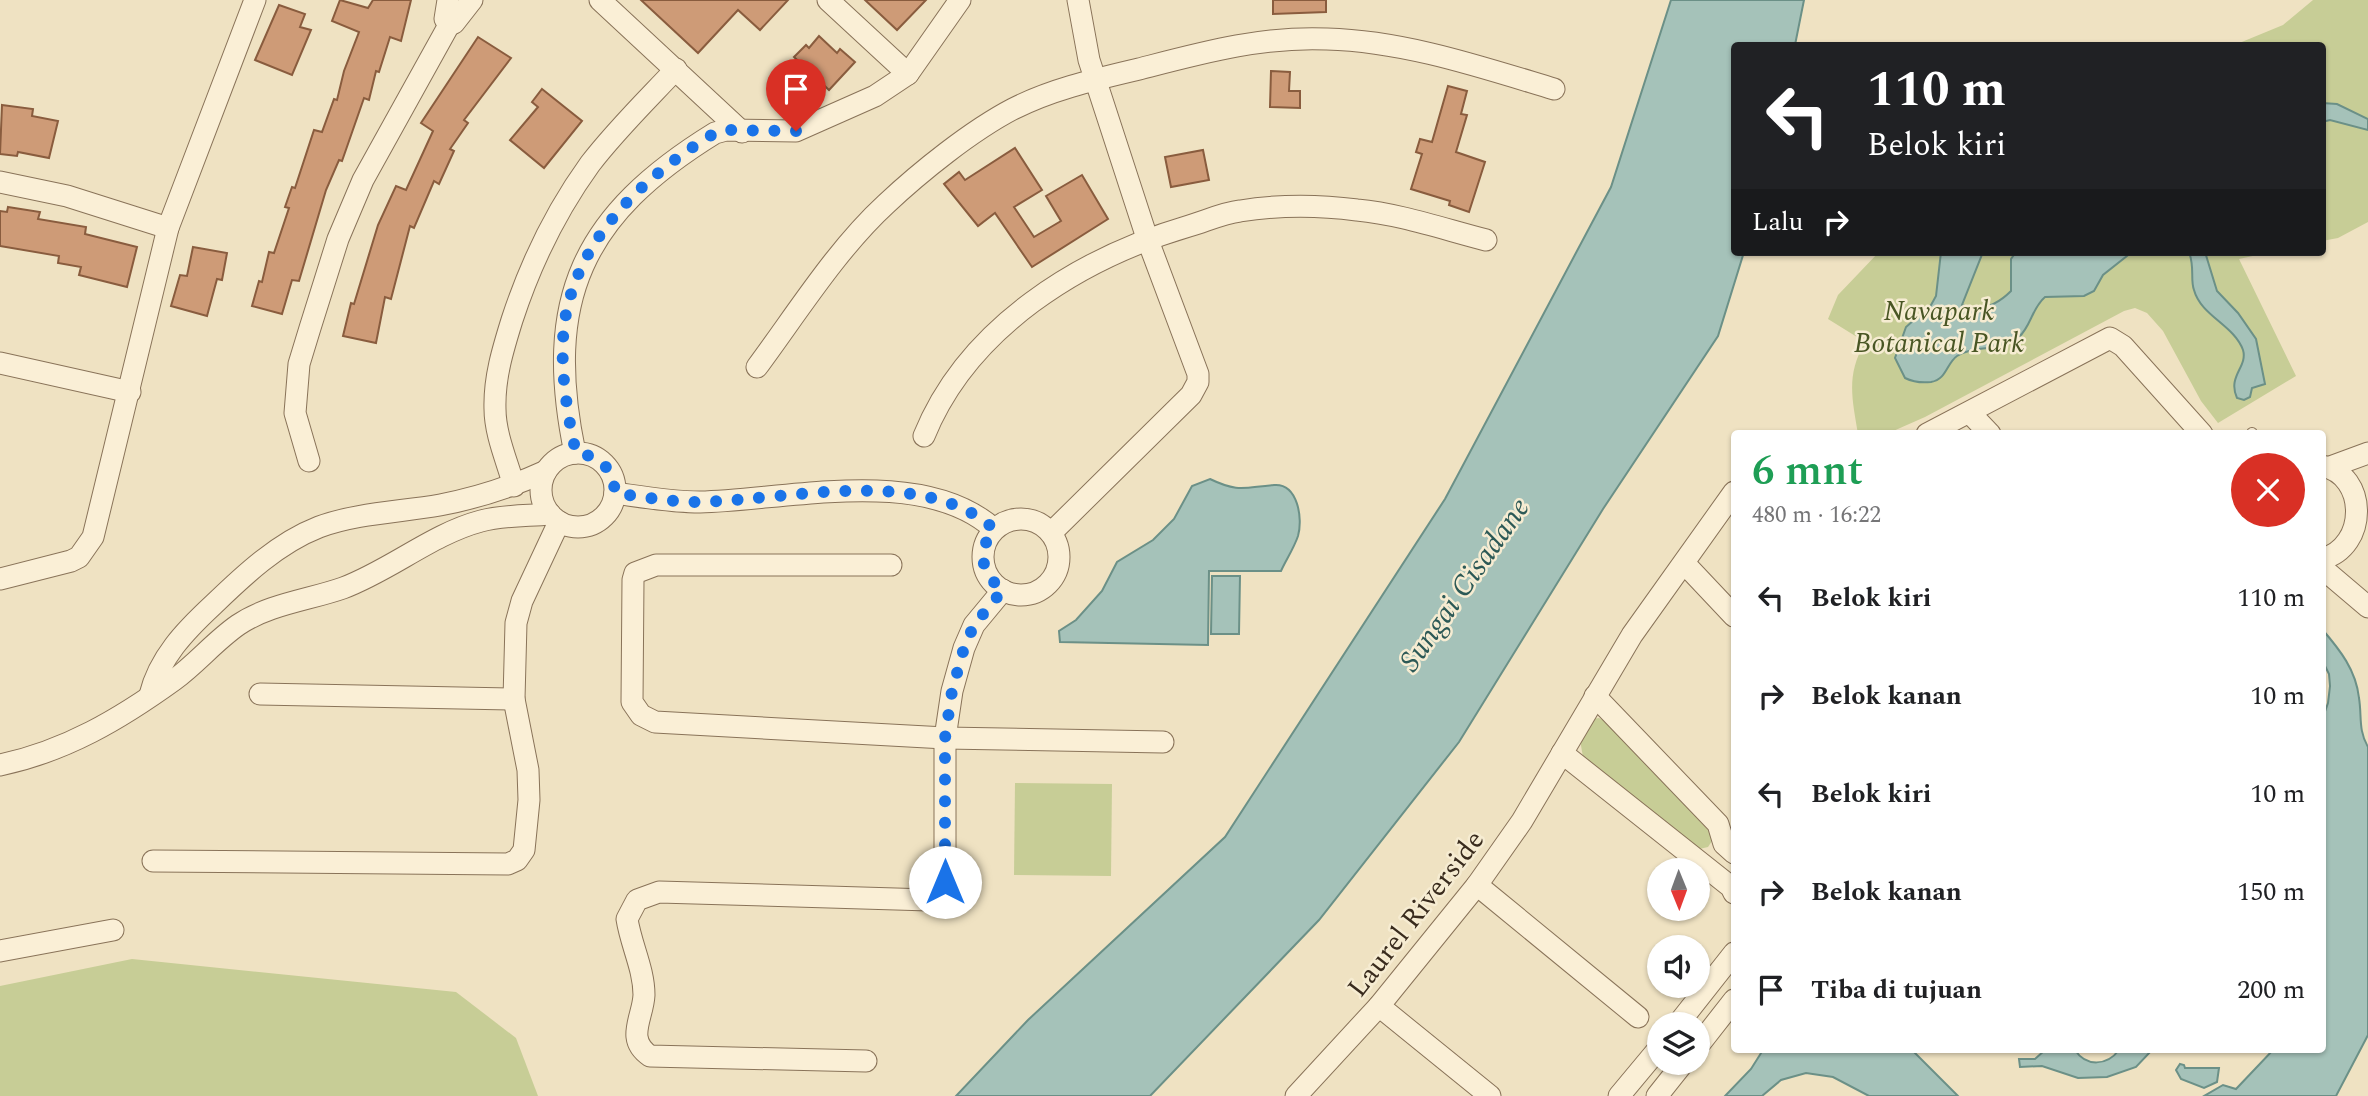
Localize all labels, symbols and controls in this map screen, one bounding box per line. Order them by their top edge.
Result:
text: 110 m [1867,53,2006,128]
pin [766,59,826,131]
icon: arrive [777,70,815,108]
icon: left [1752,70,1843,161]
text: Belok kiri [1867,121,2006,170]
text: Lalu [1752,202,1803,242]
icon: right [1817,203,1855,241]
park label: Navapark Botanical Park [1854,290,2024,365]
text: 6 mnt [1752,440,1863,503]
button: close [2231,453,2305,527]
water label: Sungai Cisadane [1388,488,1542,681]
text: 480 m · 16:22 [1752,498,1881,533]
text: Belok kiri [1811,578,1931,618]
text: 110 m [2237,578,2305,618]
icon: left [1752,579,1790,617]
text: Belok kanan [1811,676,1962,716]
text: 10 m [2250,676,2305,716]
icon: right [1752,677,1790,715]
text: Belok kiri [1811,774,1931,814]
text: 10 m [2250,774,2305,814]
icon: left [1752,775,1790,813]
street label: Laurel Riverside [1337,821,1495,1007]
position arrow [908,845,982,919]
north arrow [1647,858,1710,920]
map controls [1647,858,1710,1075]
text: Belok kanan [1811,872,1962,912]
text: 150 m [2237,872,2305,912]
icon: right [1752,873,1790,911]
button: sound [1647,935,1710,998]
text: Tiba di tujuan [1811,970,1982,1010]
text: 200 m [2237,970,2305,1010]
icon: arrive [1752,971,1790,1009]
button: layers [1647,1012,1710,1075]

